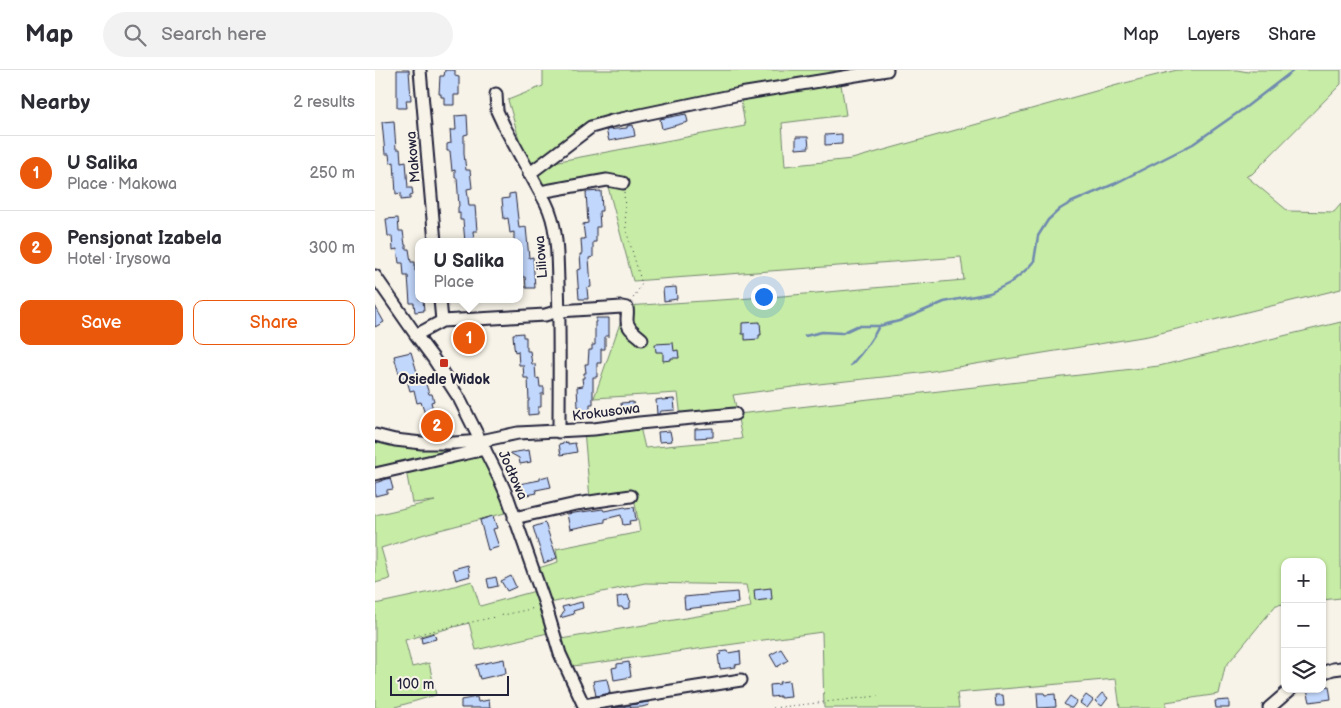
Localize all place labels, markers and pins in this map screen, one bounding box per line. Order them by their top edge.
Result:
pin: 1 [453,319,485,357]
marker: Osiedle Widok [438,357,450,369]
place label: Osiedle Widok [398,371,490,388]
pin: 2 [421,407,453,445]

